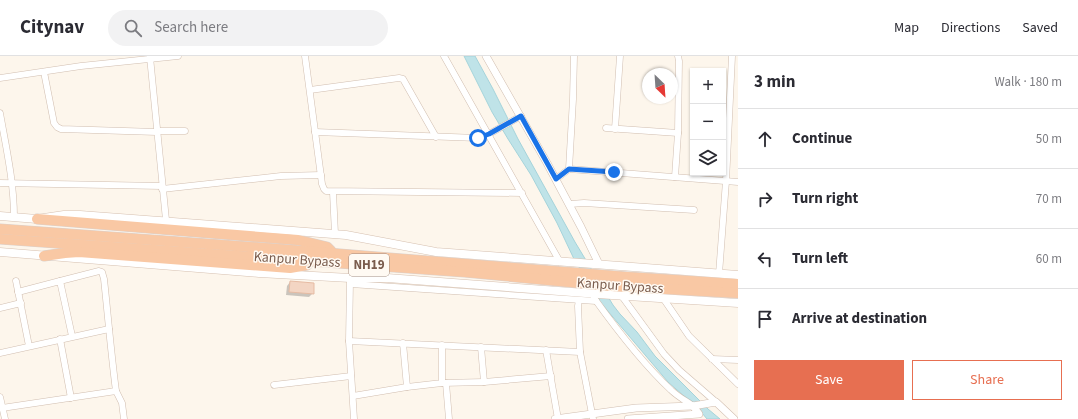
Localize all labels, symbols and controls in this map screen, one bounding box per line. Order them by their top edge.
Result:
search box [108,10,388,46]
text: Citynav [20,14,84,41]
icon: search [122,17,144,39]
text: Search here [154,17,228,38]
text: Map [894,18,919,38]
text: Directions [941,18,1000,38]
text: Saved [1022,18,1058,38]
north arrow [642,68,678,104]
map controls [690,68,726,176]
button: + [690,68,726,104]
text: 3 min [754,70,795,94]
text: Walk · 180 m [994,73,1062,91]
button: − [690,104,726,140]
icon: ahead [754,128,776,150]
text: Continue [792,128,852,149]
route start [469,129,487,147]
text: 50 m [1036,130,1062,148]
button: layers [690,140,726,176]
route end [605,163,623,181]
icon: right [754,188,776,210]
text: Turn right [792,188,858,209]
text: 70 m [1036,190,1062,208]
street label: Kanpur Bypass [253,247,341,273]
icon: left [754,248,776,270]
text: Turn left [792,248,848,269]
text: 60 m [1036,250,1062,268]
road number: NH19 [349,254,389,276]
street label: Kanpur Bypass [576,273,664,299]
icon: arrive [754,308,776,330]
text: Arrive at destination [792,308,927,329]
button: Save [754,360,904,400]
button: Share [912,360,1062,400]

